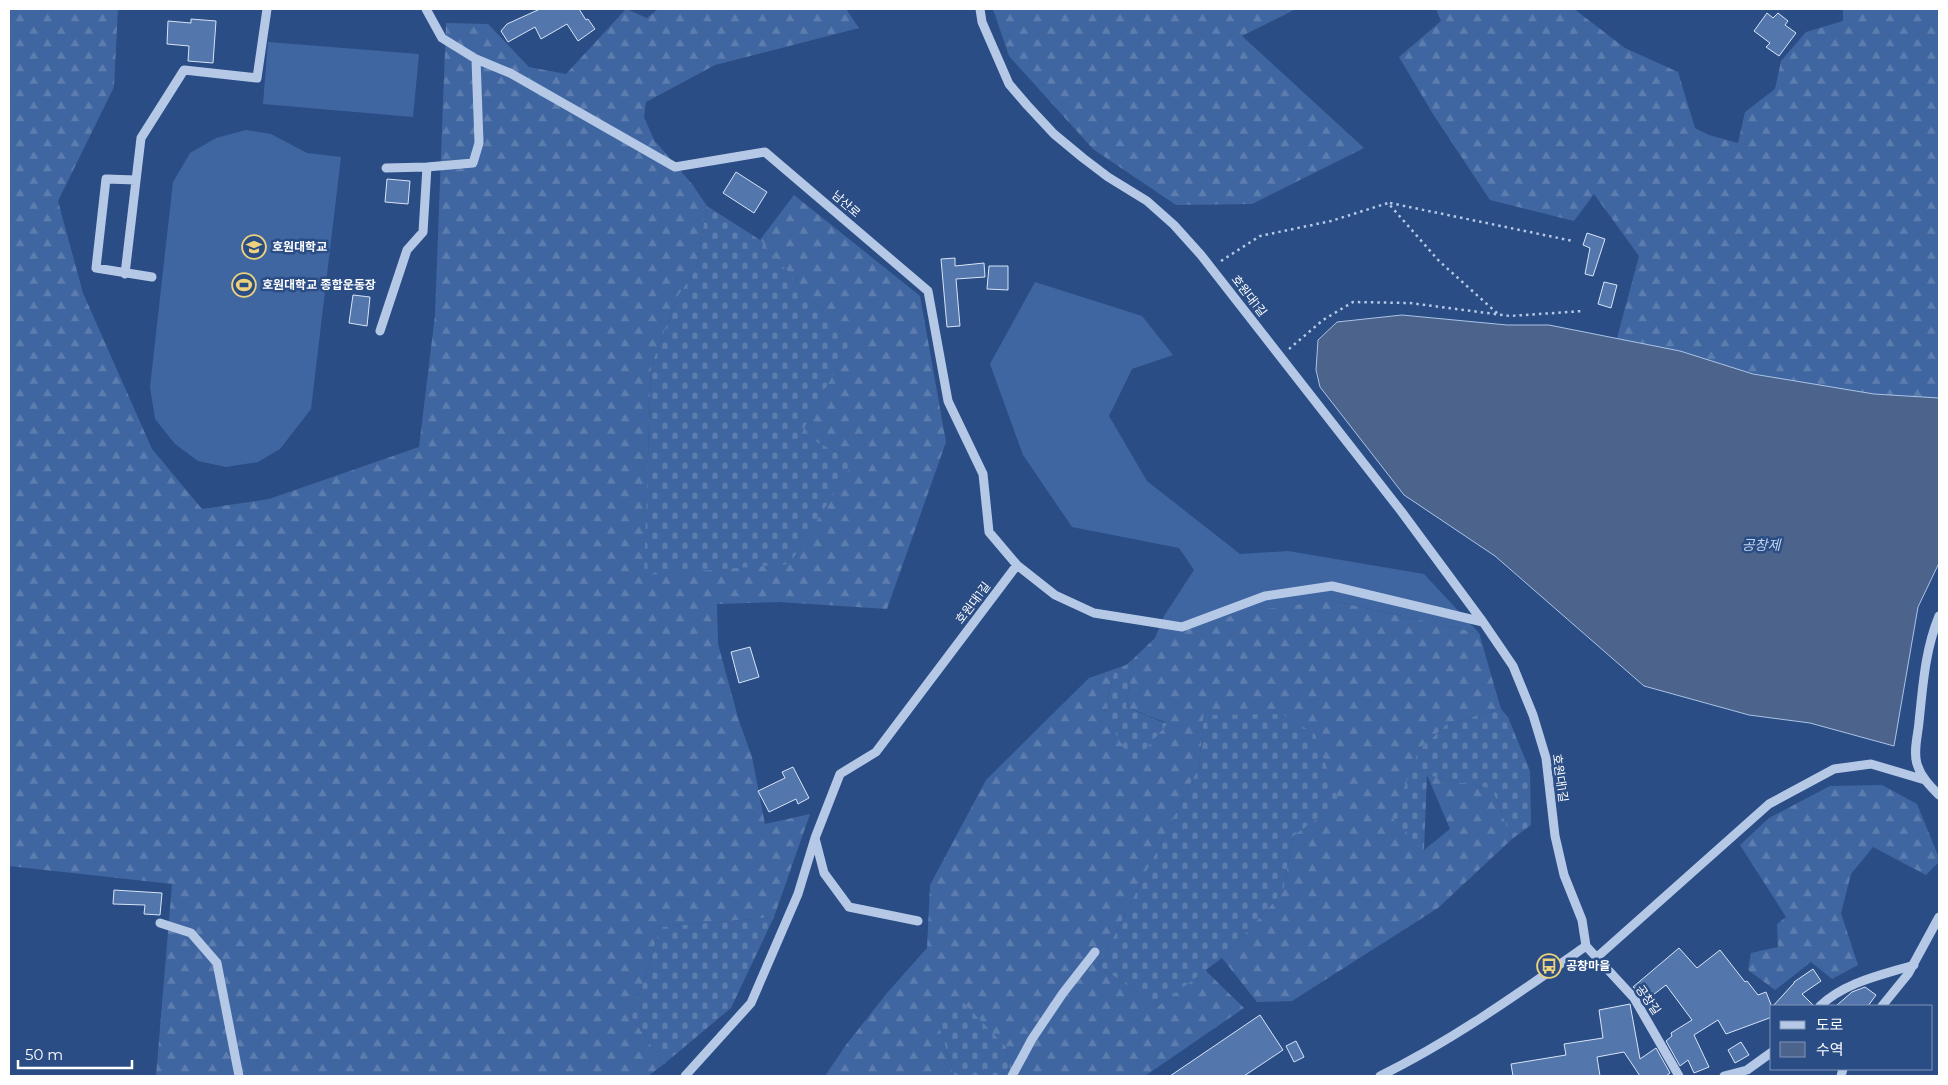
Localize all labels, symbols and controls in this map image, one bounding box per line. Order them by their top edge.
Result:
street label: 남산로 [829,187,864,220]
school or university icon: 호원대학교 [241,234,267,260]
place label: 호원대학교 [272,239,327,254]
sports icon: 호원대학교 종합운동장 [231,272,257,298]
street label: 호원대1길 [1229,272,1270,319]
place label: 호원대학교 종합운동장 [262,277,376,292]
water label: 공창제 [1742,536,1782,554]
street label: 호원대1길 [952,579,993,627]
street label: 호원대1길 [1550,753,1571,803]
bus stop icon: 공창마을 [1536,953,1562,979]
place label: 공창마을 [1566,958,1610,973]
street label: 공창길 [1633,982,1664,1018]
legend [1770,1005,1933,1070]
text: 도로 [1816,1015,1844,1034]
scale bar [18,1038,131,1070]
text: 수역 [1816,1040,1844,1059]
text: 50 m [25,1045,63,1064]

